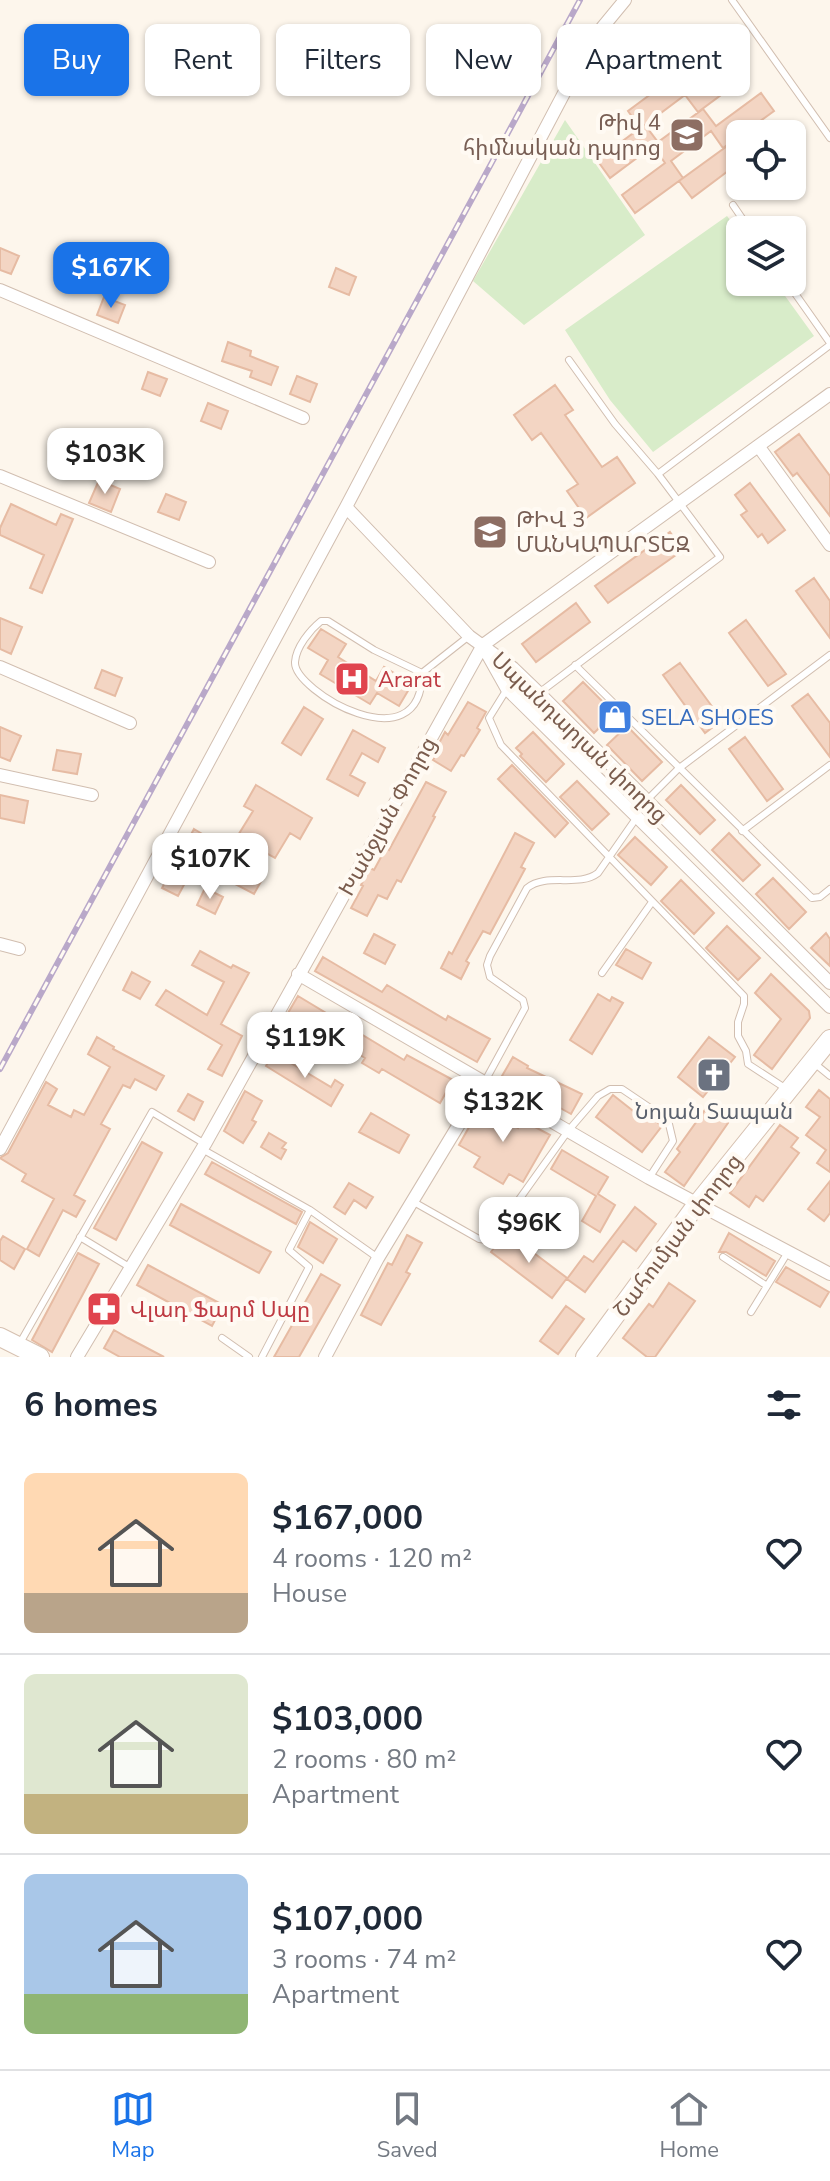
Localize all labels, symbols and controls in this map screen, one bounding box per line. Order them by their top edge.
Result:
chip: Buy [24,24,129,96]
chip: Rent [145,24,260,96]
chip: Filters [276,24,410,96]
chip: New [426,24,541,96]
chip: Apartment [557,24,750,96]
place label: Թիվ 4 հիմնական դպրոց [463,108,661,163]
school or university icon: Թիվ 4 հիմնական դպրոց [668,116,706,154]
map controls [726,120,806,296]
button: locate [726,120,806,200]
button: layers [726,216,806,296]
pin: $167K [55,242,167,310]
text: $167K [71,250,151,285]
pin: $103K [49,428,161,496]
text: $103K [65,436,145,471]
place label: ԹԻՎ 3 ՄԱՆԿԱՊԱՐՏԵԶ [516,505,690,560]
school or university icon: ԹԻՎ 3 ՄԱՆԿԱՊԱՐՏԵԶ [471,513,509,551]
street label: Սպանդարյան փողոց [485,645,674,830]
hospital icon: Ararat [333,660,371,698]
place label: Ararat [378,665,441,695]
shop icon: SELA SHOES [596,698,634,736]
place label: SELA SHOES [641,703,774,733]
street label: Խանջյան Փողոց [332,732,444,901]
pin: $107K [154,833,266,901]
text: $107K [170,841,250,876]
pin: $119K [249,1012,361,1080]
text: $119K [265,1020,345,1055]
church icon: Նոյան Տապան [695,1056,733,1094]
pin: $132K [447,1076,559,1144]
text: $132K [463,1084,543,1119]
place label: Նոյան Տապան [635,1097,793,1127]
street label: Շահումյան փողոց [606,1148,749,1324]
pin: $96K [482,1197,576,1265]
text: $96K [497,1205,561,1240]
pharmacy icon: Վլադ Ֆարմ Սպը [85,1290,123,1328]
place label: Վլադ Ֆարմ Սպը [130,1295,310,1325]
text: 6 homes [24,1382,158,1428]
icon: filters [762,1383,806,1427]
text: $167,000 [272,1495,423,1541]
icon: home [88,1505,184,1601]
icon: heart [762,1531,806,1575]
text: 4 rooms · 120 m² [272,1541,472,1576]
text: House [272,1576,347,1611]
text: $103,000 [272,1696,423,1742]
icon: home [88,1706,184,1802]
icon: heart [762,1732,806,1776]
text: 2 rooms · 80 m² [272,1742,456,1777]
text: Apartment [272,1777,399,1812]
text: $107,000 [272,1896,423,1942]
icon: home [88,1906,184,2002]
icon: heart [762,1932,806,1976]
text: 3 rooms · 74 m² [272,1942,456,1977]
text: Apartment [272,1977,399,2012]
tab: Map [111,2087,155,2165]
tab: Saved [377,2087,438,2165]
tab: Home [660,2087,719,2165]

